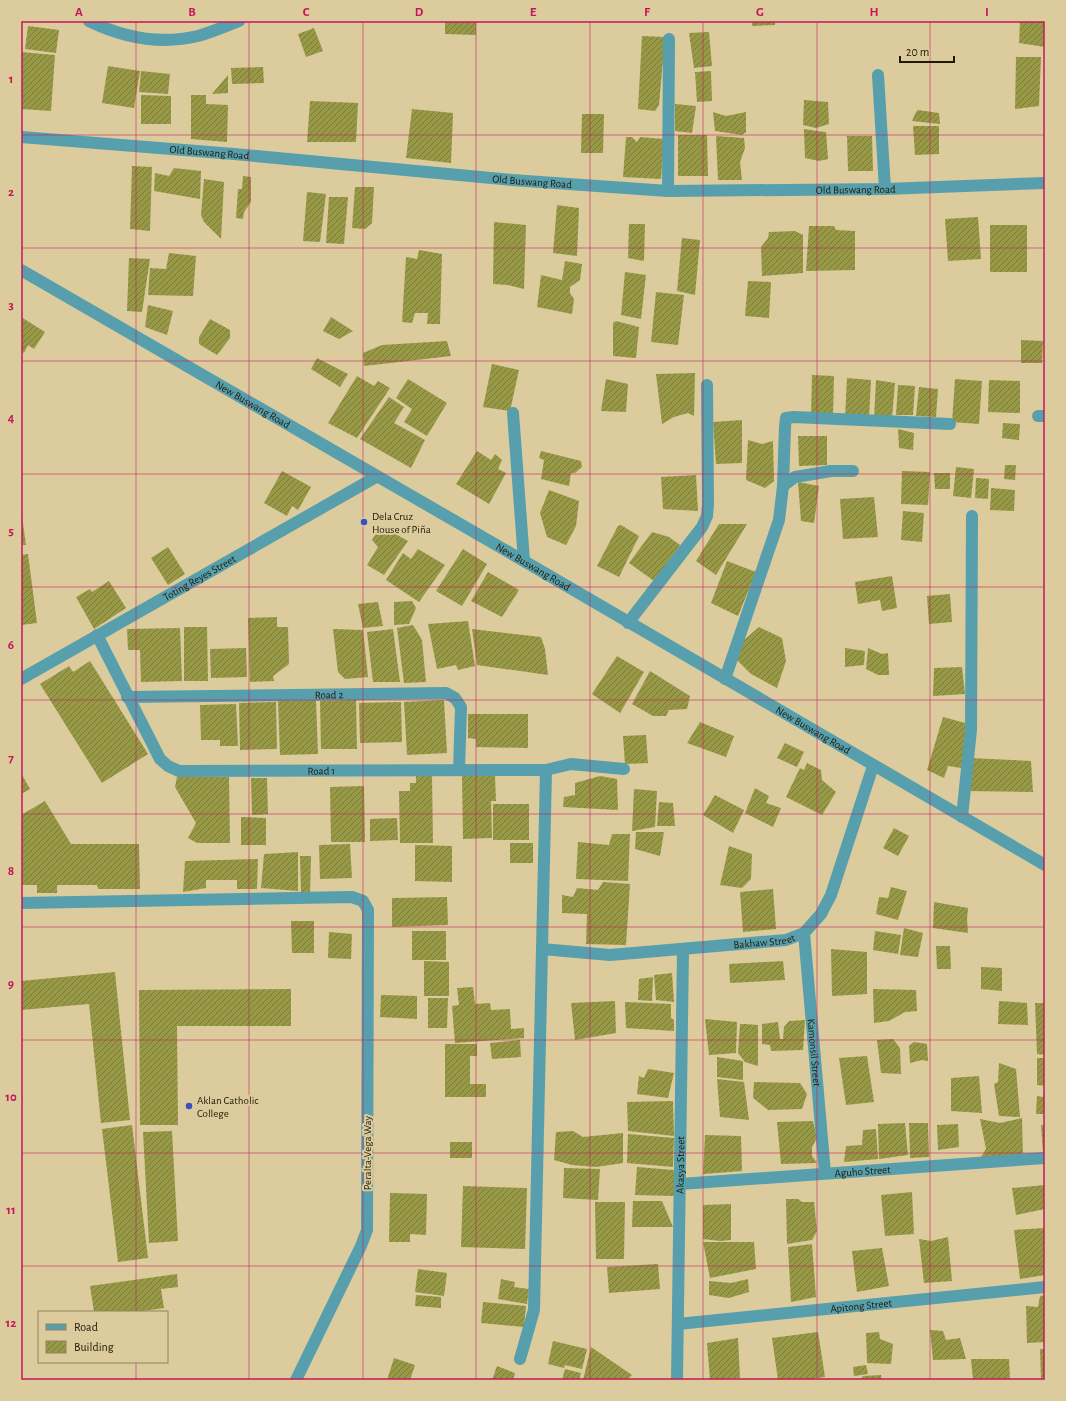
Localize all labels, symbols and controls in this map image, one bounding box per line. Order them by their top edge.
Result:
text: A [75,6,83,19]
text: B [188,6,196,19]
text: C [303,6,310,19]
text: D [415,6,424,19]
text: E [530,6,537,19]
text: F [644,6,651,19]
text: G [756,6,764,19]
text: H [869,6,879,19]
text: I [985,6,989,19]
scale bar [900,38,954,64]
text: 20 m [906,46,929,58]
text: 1 [9,73,13,86]
street label: Old Buswang Road [169,143,250,161]
street label: Old Buswang Road [492,173,573,190]
street label: Old Buswang Road [816,183,896,195]
text: 2 [8,186,14,199]
text: 3 [8,299,14,312]
street label: New Buswang Road [214,378,292,430]
text: 4 [8,412,15,425]
place label: Dela Cruz House of Piña [372,511,431,535]
marker: Dela Cruz House of Piña [359,517,369,527]
text: 5 [8,525,14,538]
street label: New Buswang Road [494,541,573,593]
street label: Toting Reyes Street [161,552,238,603]
text: 6 [8,639,14,652]
street label: Road 2 [315,689,343,700]
street label: New Buswang Road [774,704,853,756]
text: 7 [8,752,14,765]
street label: Road 1 [307,765,335,776]
text: 8 [8,865,14,878]
street label: Bakhaw Street [733,931,797,950]
text: 9 [8,978,14,991]
street label: Kamonsil Street [806,1018,823,1087]
text: 10 [5,1091,17,1104]
place label: Aklan Catholic College [197,1095,259,1119]
marker: Aklan Catholic College [184,1101,194,1111]
street label: Peralta-Vega Way [362,1116,373,1190]
street label: Akasya Street [674,1136,686,1194]
street label: Aguho Street [834,1163,891,1178]
text: 11 [6,1204,16,1217]
street label: Apitong Street [830,1297,893,1314]
legend [38,1311,168,1363]
text: 12 [6,1317,16,1330]
text: Road [74,1321,98,1333]
text: Building [74,1341,114,1353]

